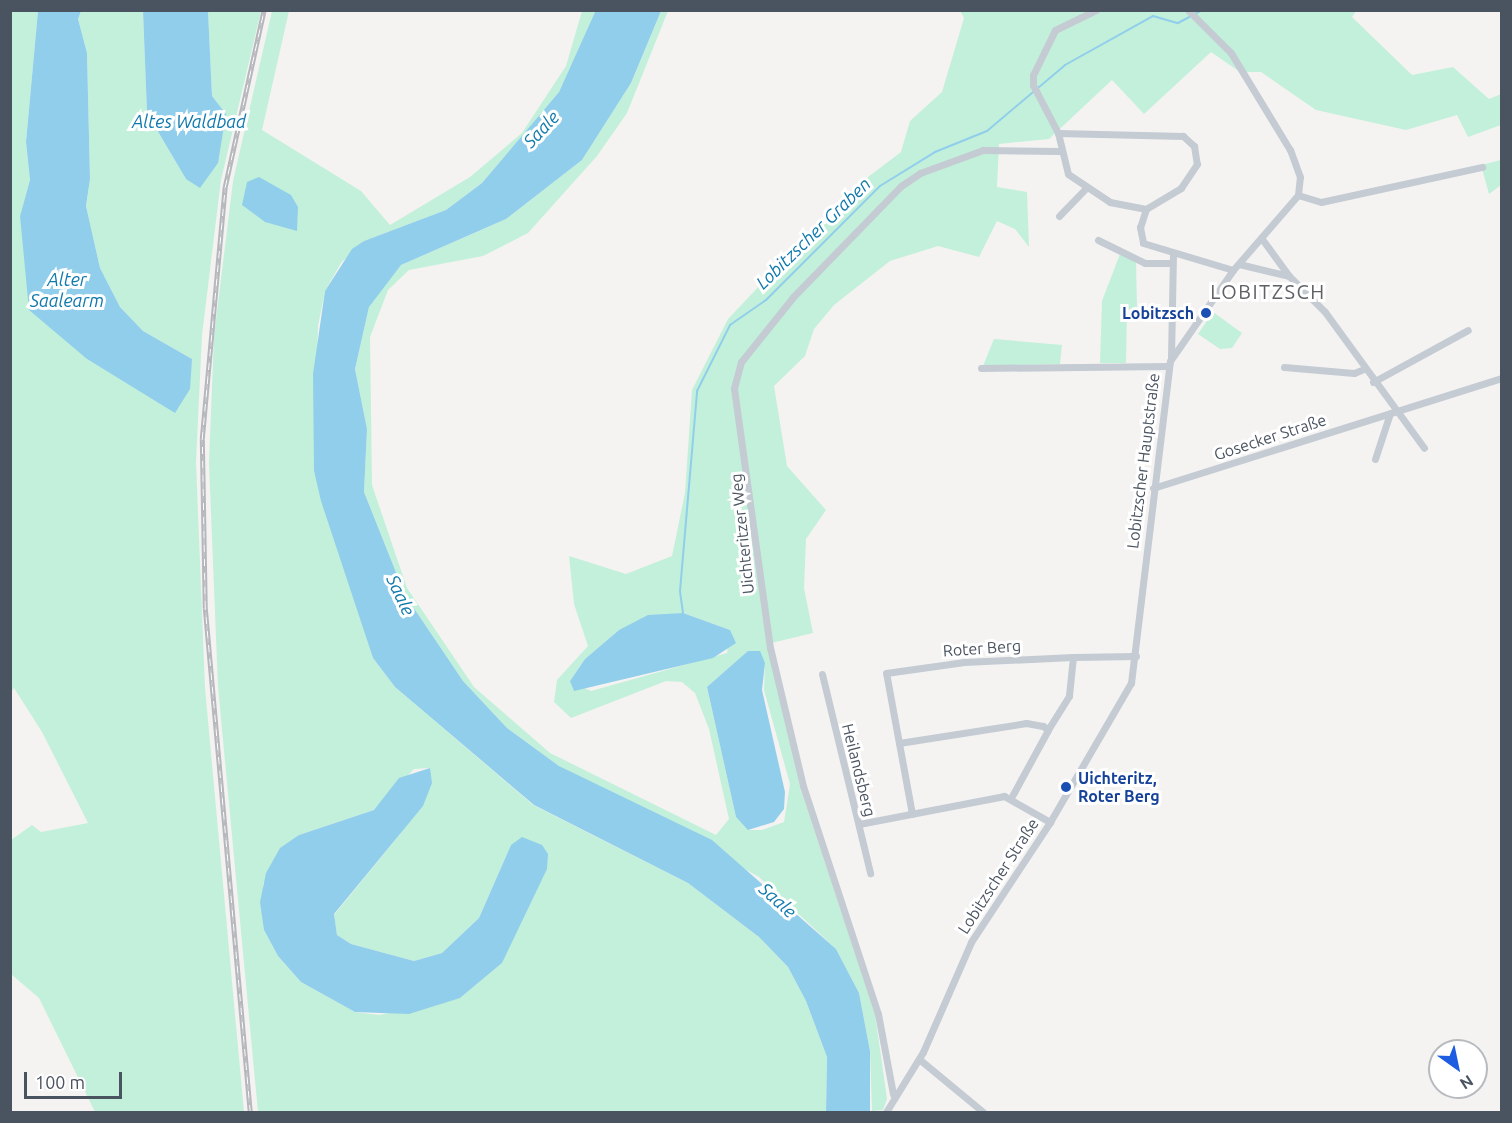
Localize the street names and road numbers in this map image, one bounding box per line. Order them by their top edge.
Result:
street label: Lobitzscher Hauptstraße [1123,372,1163,550]
street label: Gosecker Straße [1211,410,1329,464]
street label: Uichteritzer Weg [726,473,758,595]
street label: Roter Berg [942,636,1022,660]
street label: Heilandsberg [838,721,880,819]
street label: Lobitzscher Straße [953,815,1043,937]

